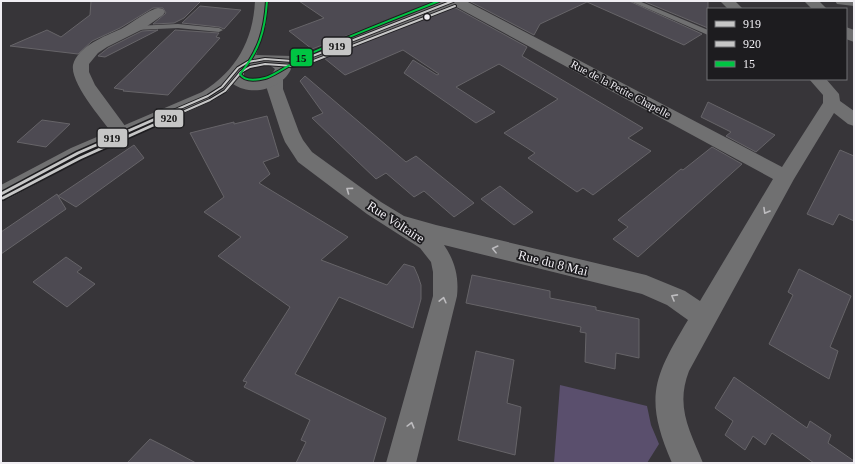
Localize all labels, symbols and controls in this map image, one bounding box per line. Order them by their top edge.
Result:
legend [707,8,847,80]
unlabelled marker [422,12,432,22]
text: 919 [743,17,761,31]
line badge: 919 [322,37,352,56]
text: 920 [743,37,761,51]
text: 919 [329,40,346,52]
line badge: 15 [290,48,313,67]
text: 15 [296,52,307,64]
text: 15 [743,57,755,71]
street label: Rue de la Petite Chapelle [569,58,673,120]
line badge: 920 [154,109,184,128]
text: 920 [161,112,178,124]
line badge: 919 [97,128,128,148]
text: 919 [104,132,121,144]
one-way arrow [346,188,353,195]
street label: Rue Voltaire [365,198,427,246]
one-way arrow [763,207,770,214]
one-way arrow [492,245,499,253]
street label: Rue du 8 Mai [517,247,590,279]
one-way arrow [671,295,679,302]
one-way arrow [439,296,447,303]
one-way arrow [406,422,414,429]

